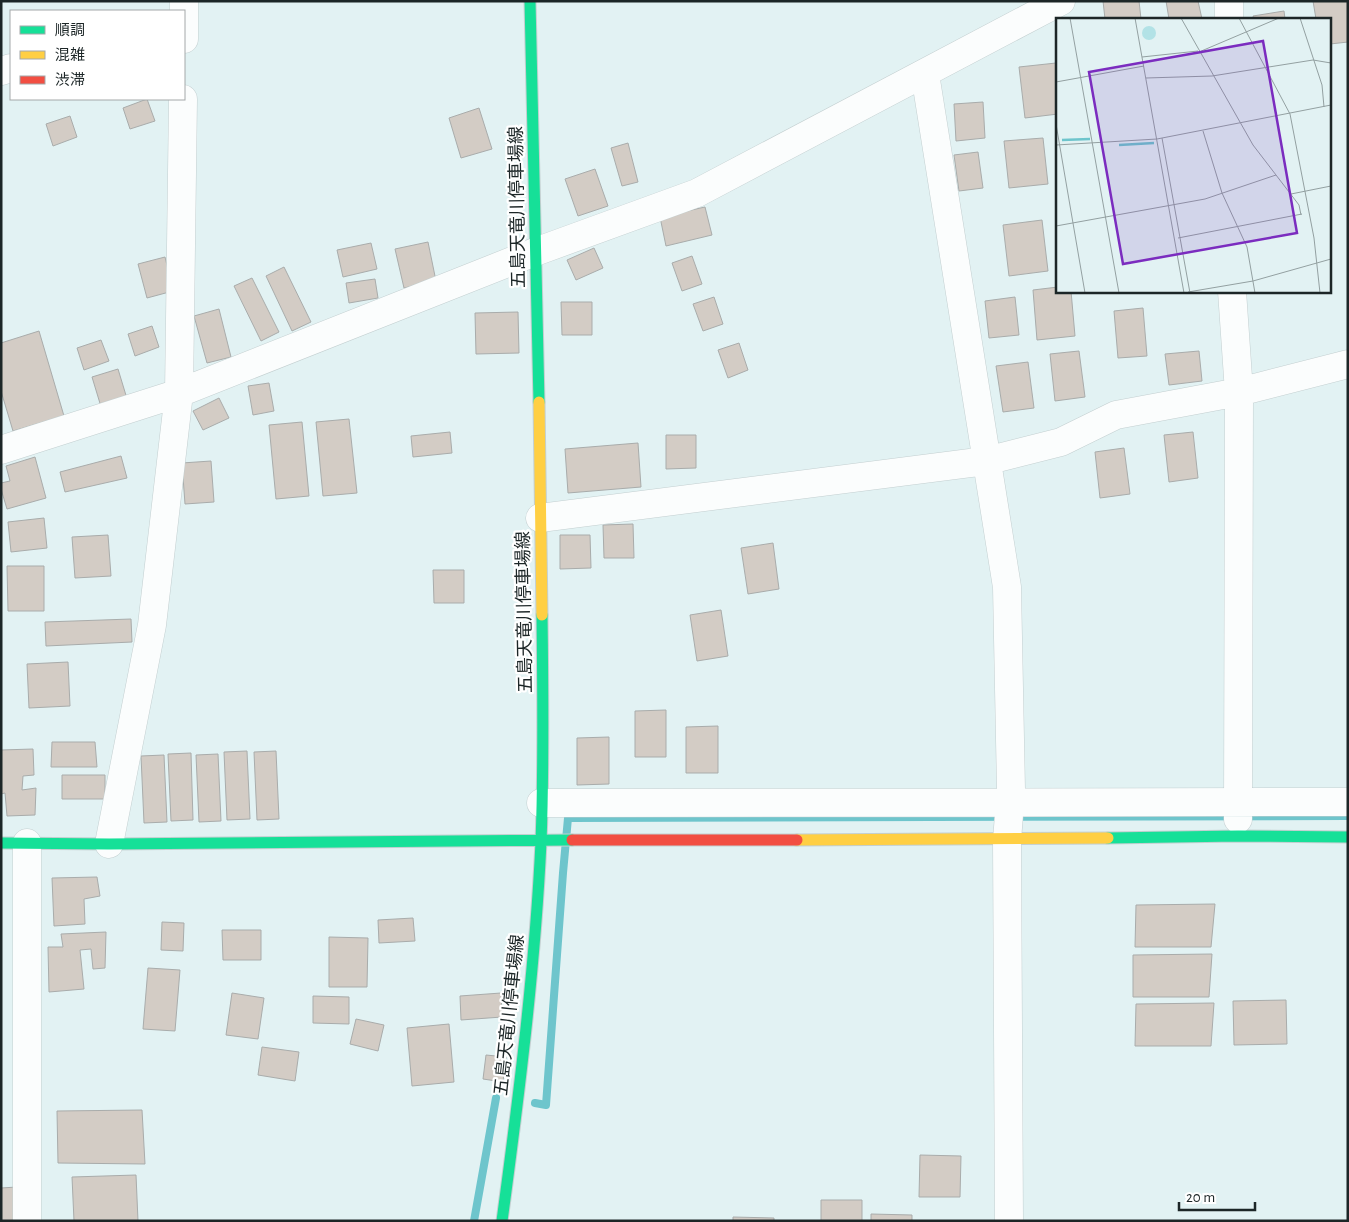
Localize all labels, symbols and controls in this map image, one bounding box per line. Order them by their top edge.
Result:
legend [10,10,185,100]
inset map [1056,18,1332,292]
text: 順調 [55,23,85,38]
text: 混雑 [55,47,85,63]
text: 渋滞 [55,72,85,88]
street label: 五島天竜川停車場線 [506,126,528,288]
street label: 五島天竜川停車場線 [513,531,535,693]
street label: 五島天竜川停車場線 [491,933,527,1097]
scale bar [1179,1180,1255,1212]
text: 20 m [1186,1190,1215,1205]

